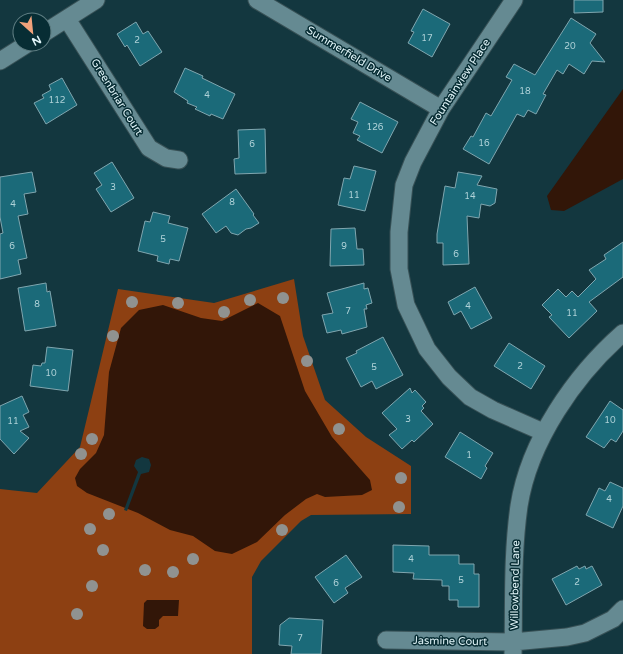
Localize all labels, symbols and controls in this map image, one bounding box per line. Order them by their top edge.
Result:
north arrow [12,12,52,52]
street label: Summerfield Drive [304,23,394,85]
text: N [29,33,43,48]
house number: 17 [421,33,433,44]
house number: 2 [134,35,140,46]
street label: Fountainview Place [427,36,493,128]
house number: 20 [564,41,576,52]
street label: Greenbriar Court [88,56,146,138]
house number: 18 [519,86,531,97]
house number: 4 [204,90,210,101]
house number: 112 [49,95,65,106]
house number: 126 [367,122,384,133]
house number: 16 [478,138,490,149]
house number: 6 [249,139,255,150]
house number: 3 [110,182,116,193]
house number: 11 [348,190,360,201]
house number: 14 [464,191,476,202]
house number: 8 [229,197,235,208]
house number: 4 [10,199,16,210]
house number: 5 [160,234,166,245]
house number: 6 [9,241,15,252]
house number: 9 [341,241,347,252]
house number: 6 [453,249,459,260]
house number: 8 [34,299,40,310]
house number: 4 [465,301,471,312]
house number: 7 [345,306,351,317]
house number: 11 [566,308,578,319]
house number: 2 [517,361,523,372]
house number: 5 [371,362,377,373]
house number: 10 [45,368,57,379]
house number: 3 [405,414,411,425]
house number: 10 [604,415,616,426]
house number: 11 [7,416,19,427]
house number: 1 [466,450,472,461]
house number: 4 [606,494,612,505]
street label: Willowbend Lane [508,540,522,630]
house number: 4 [408,554,414,565]
house number: 5 [458,575,464,586]
house number: 2 [574,577,580,588]
house number: 6 [333,578,339,589]
house number: 7 [297,633,303,644]
street label: Jasmine Court [413,634,487,648]

